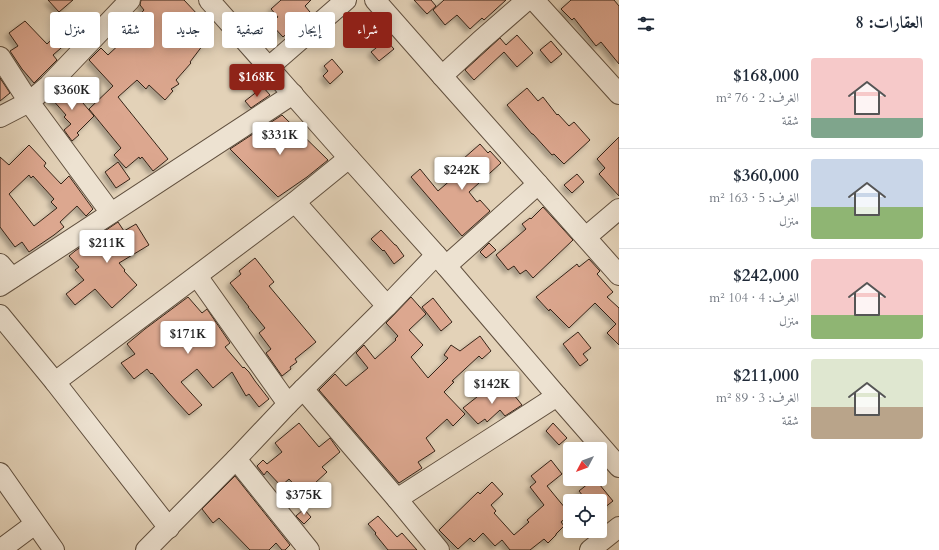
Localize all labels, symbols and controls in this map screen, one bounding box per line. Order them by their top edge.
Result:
text: العقارات: 8 [855,11,923,34]
chip: منزل [50,12,100,48]
chip: شقة [108,12,154,48]
chip: جديد [162,12,214,48]
chip: تصفية [222,12,277,48]
chip: إيجار [285,12,335,48]
chip: شراء [343,12,392,48]
icon: filters [635,13,657,35]
pin: $168K [229,64,285,98]
text: $168,000 [733,64,799,87]
text: $168K [238,68,276,86]
icon: home [843,74,891,122]
pin: $360K [44,77,100,111]
text: $360K [53,81,91,99]
text: الغرف: 2 · 76 m² [716,89,799,107]
text: شقة [782,112,799,130]
pin: $331K [252,122,308,156]
text: $331K [261,126,299,144]
pin: $242K [434,157,490,191]
text: $242K [443,161,481,179]
text: $360,000 [733,164,799,187]
icon: home [843,175,891,223]
text: الغرف: 5 · 163 m² [709,189,799,207]
text: منزل [779,212,799,230]
pin: $211K [79,230,135,264]
text: $211K [88,234,126,252]
text: $242,000 [733,264,799,287]
icon: home [843,275,891,323]
text: الغرف: 4 · 104 m² [709,289,799,307]
text: منزل [779,312,799,330]
pin: $171K [160,321,216,355]
text: $171K [169,325,207,343]
text: $211,000 [733,364,799,387]
pin: $142K [464,371,520,405]
text: $142K [473,375,511,393]
icon: home [843,375,891,423]
text: الغرف: 3 · 89 m² [716,389,799,407]
text: شقة [782,412,799,430]
north arrow [563,442,607,486]
map controls [563,442,607,538]
pin: $375K [276,482,332,516]
text: $375K [285,486,323,504]
button: locate [563,494,607,538]

